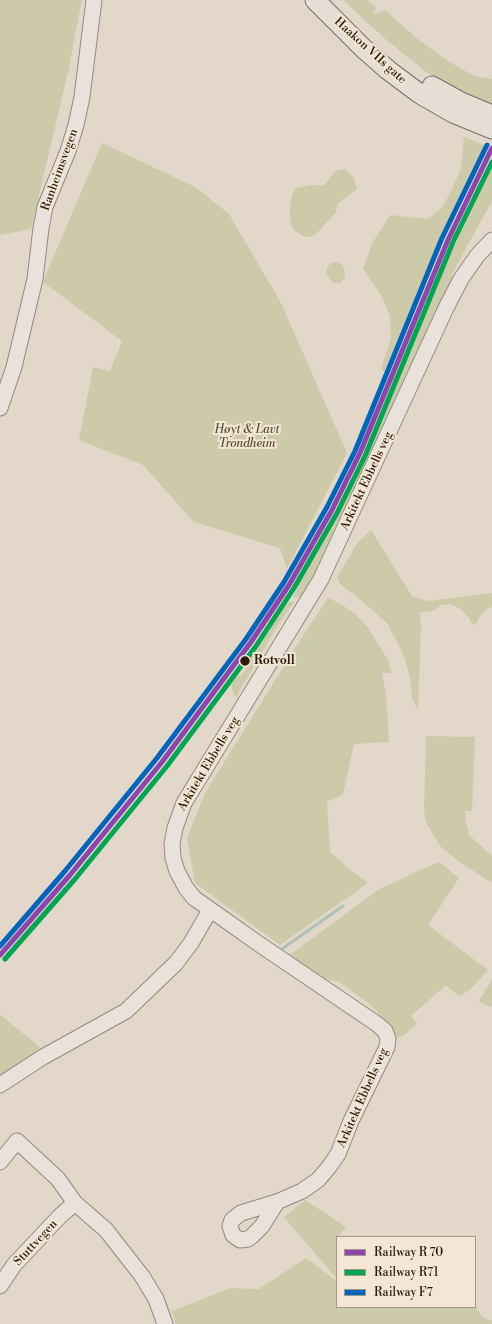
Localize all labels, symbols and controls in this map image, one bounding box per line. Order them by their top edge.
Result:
street label: Haakon VIIs gate [331,15,409,87]
street label: Ranheimsvegen [39,127,81,213]
park label: Høyt & Lavt Trondheim [214,423,280,451]
street label: Arkitekt Ebbells veg [338,429,396,533]
marker: Rotvoll [238,654,252,668]
place label: Rotvoll [254,654,295,668]
street label: Arkitekt Ebbells veg [175,714,243,814]
street label: Arkitekt Ebbells veg [335,1046,391,1150]
street label: Stuttvegen [11,1217,61,1269]
legend [336,1236,476,1308]
text: Railway R 70 [374,1245,443,1260]
text: Railway R71 [374,1265,439,1280]
text: Railway F7 [374,1285,433,1300]

